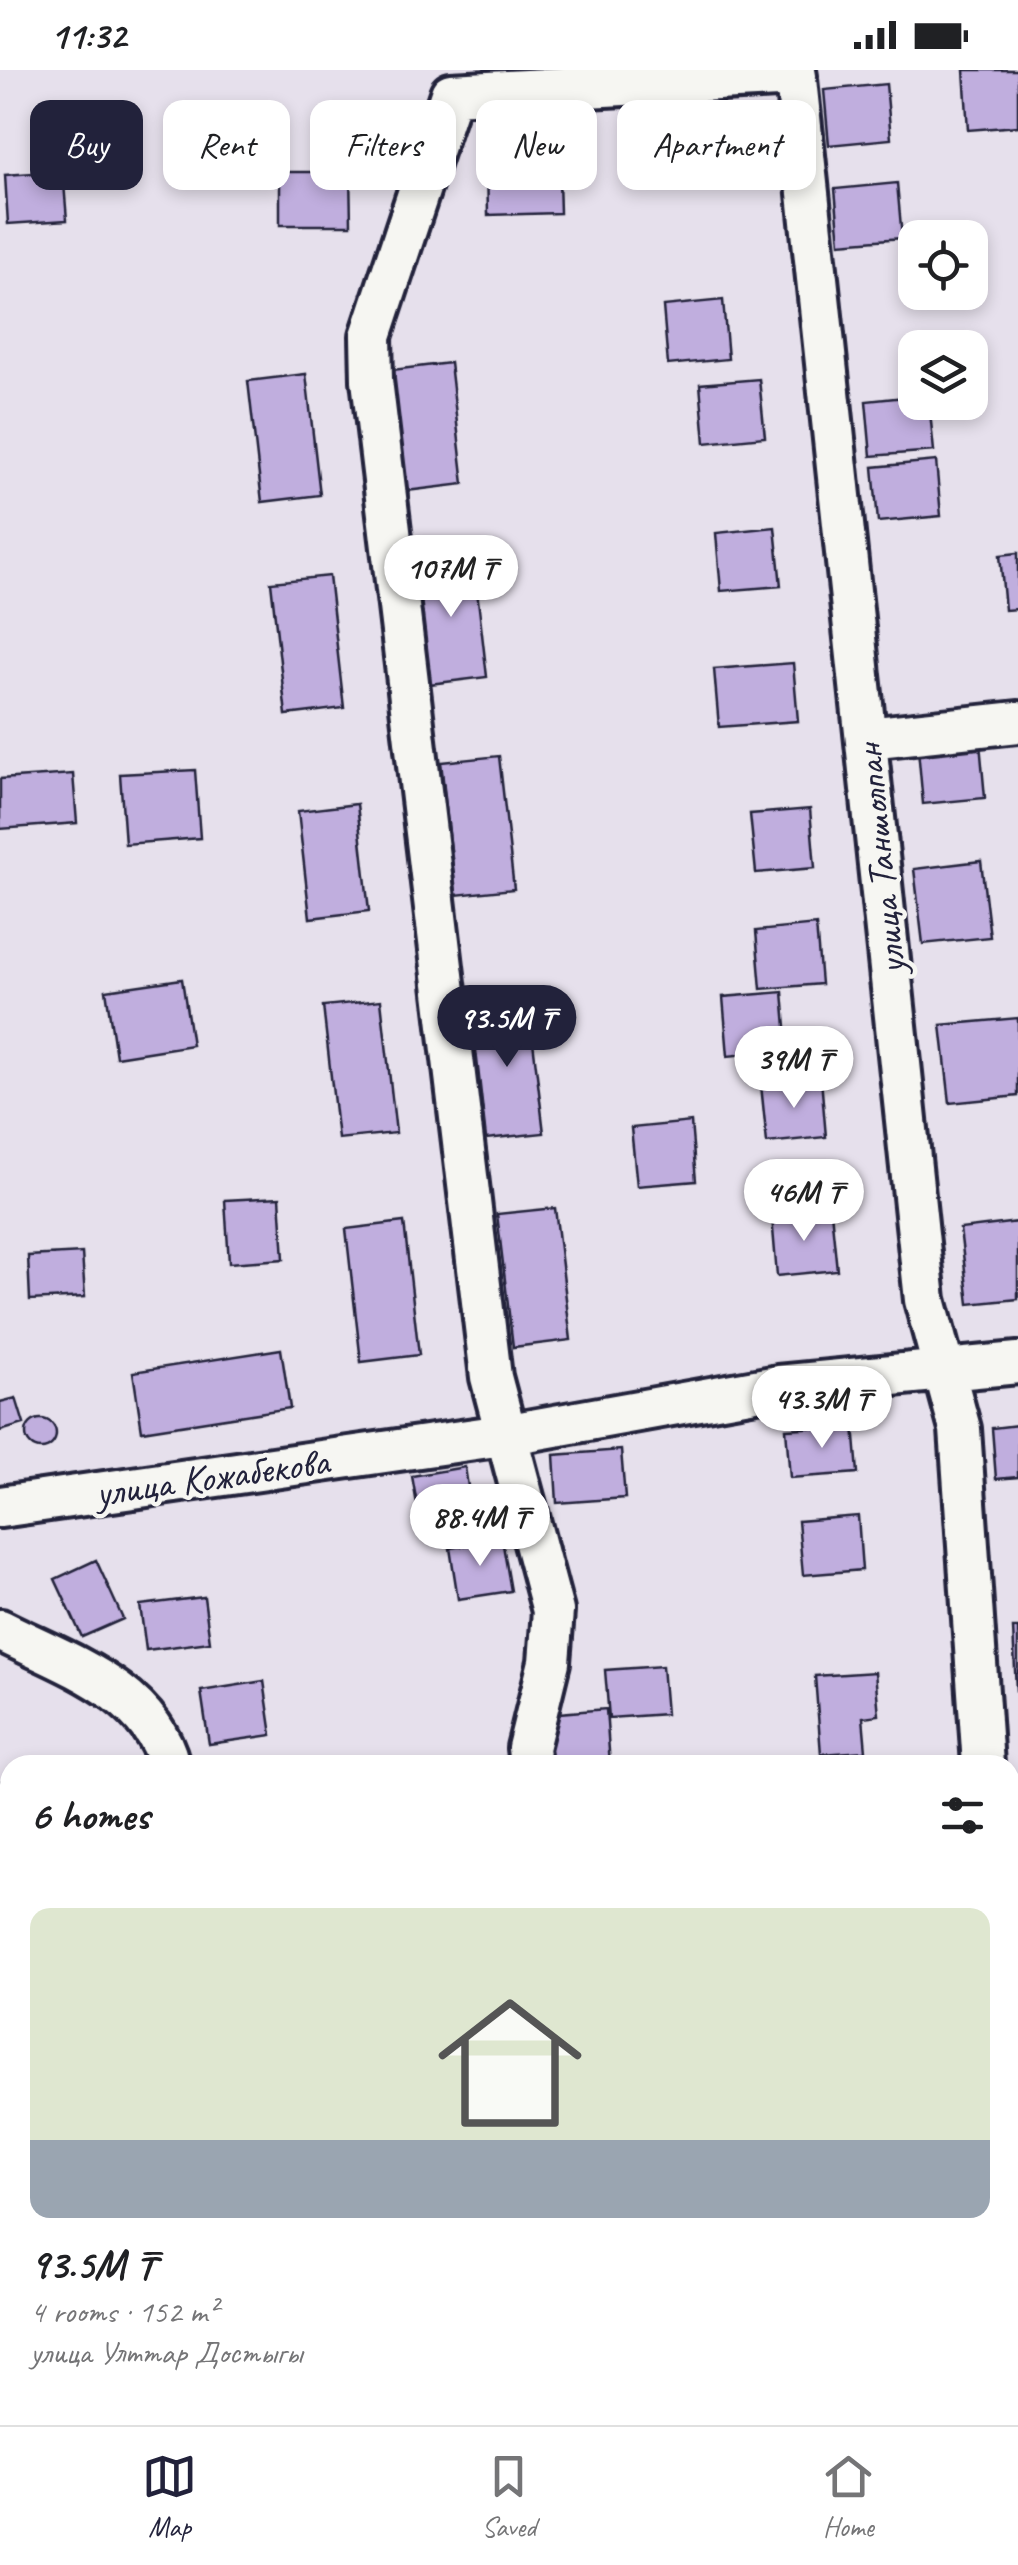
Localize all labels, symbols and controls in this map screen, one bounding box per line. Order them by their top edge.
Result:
text: 11:32 [50,12,126,59]
chip: Buy [30,100,143,190]
chip: Rent [163,100,290,190]
chip: Filters [310,100,456,190]
chip: New [476,100,597,190]
chip: Apartment [617,100,816,190]
map controls [898,220,988,420]
button: locate [898,220,988,310]
button: layers [898,330,988,420]
pin: 107M ₸ [370,535,532,620]
text: 107M ₸ [406,547,496,588]
street label: улица Таншолпан [843,739,917,979]
pin: 93.5M ₸ [415,985,599,1070]
text: 93.5M ₸ [459,997,555,1038]
pin: 39M ₸ [724,1026,864,1111]
text: 39M ₸ [756,1038,832,1079]
pin: 46M ₸ [734,1159,874,1244]
text: 46M ₸ [766,1171,842,1212]
pin: 43.3M ₸ [730,1366,914,1451]
text: 43.3M ₸ [774,1378,870,1419]
street label: улица Кожабекова [90,1435,335,1518]
pin: 88.4M ₸ [388,1484,572,1569]
text: 88.4M ₸ [432,1496,528,1537]
icon: filters [935,1788,990,1843]
text: 6 homes [30,1789,149,1842]
icon: home [420,1973,600,2153]
text: 93.5M ₸ [30,2238,155,2291]
text: 4 rooms · 152 m² [30,2291,217,2332]
text: улица Улттар Достыгы [30,2332,302,2373]
tab: Map [142,2449,197,2544]
tab: Saved [481,2449,536,2544]
tab: Home [821,2449,876,2544]

